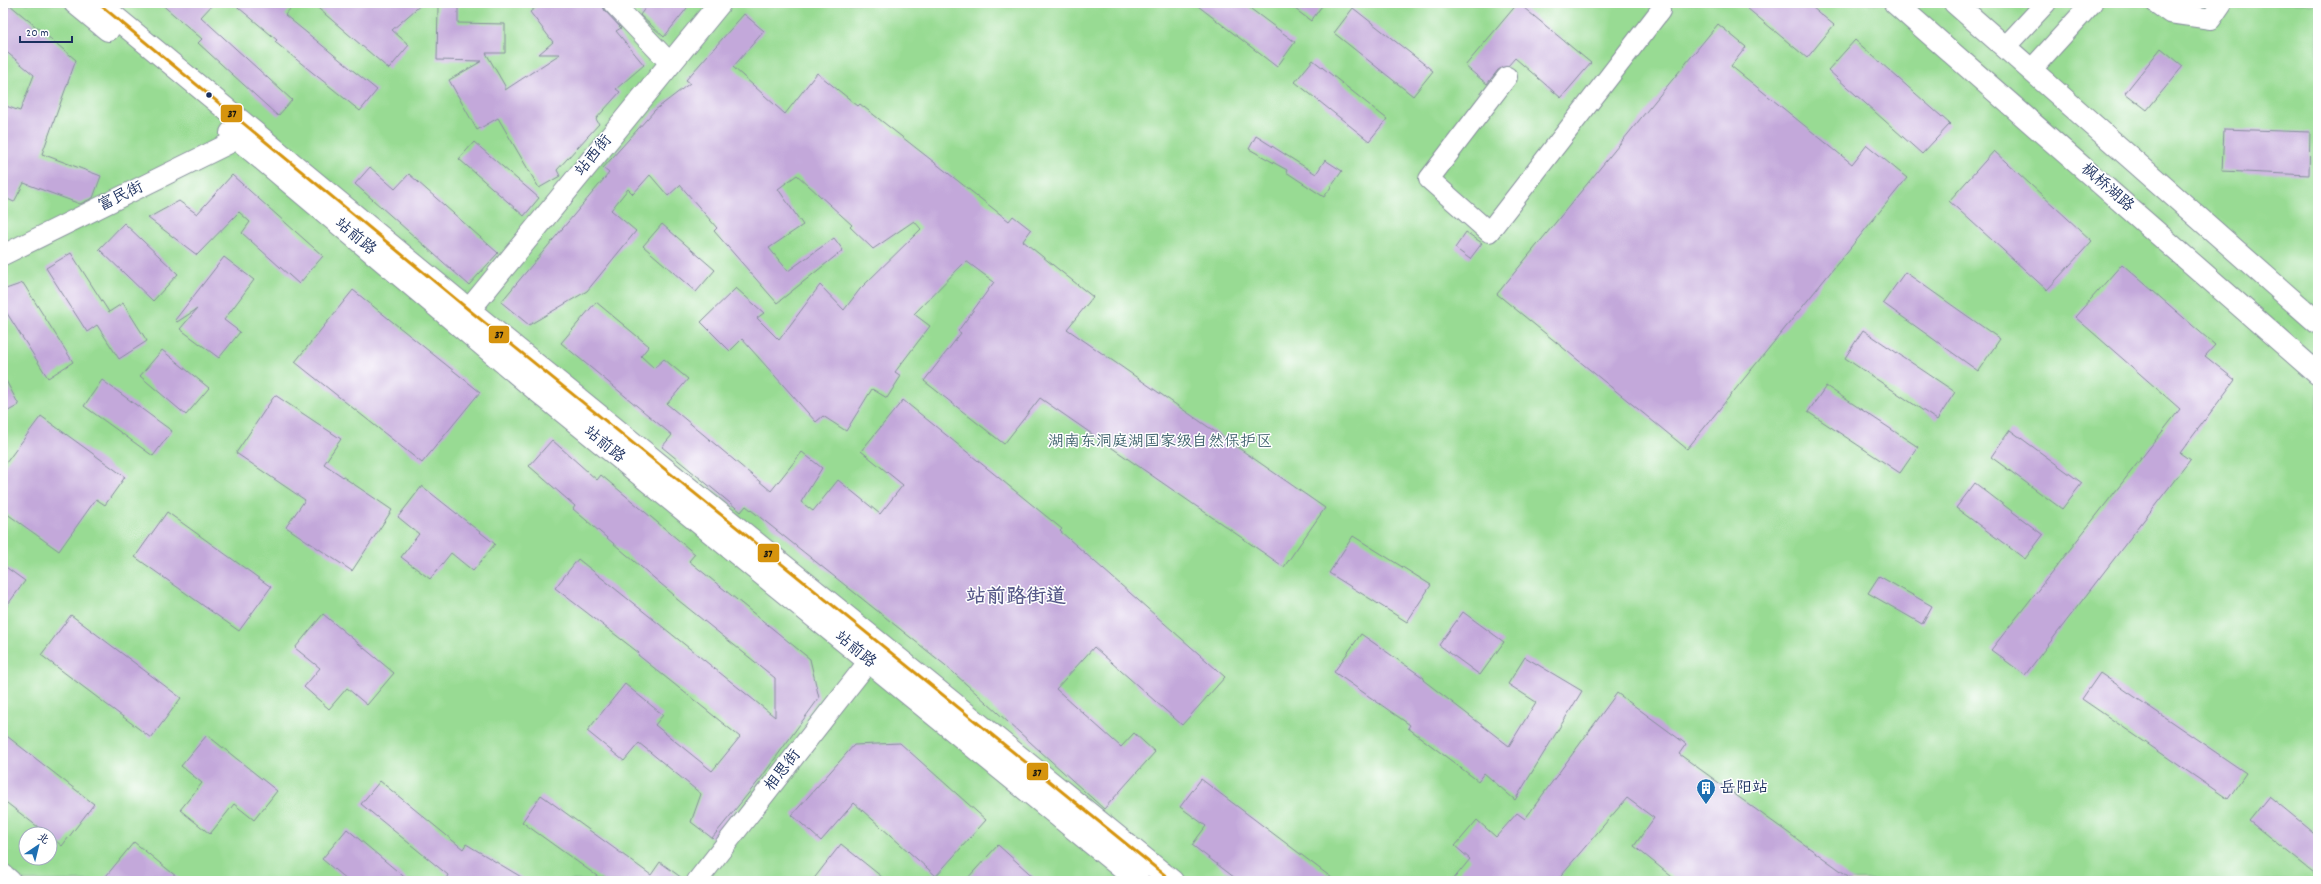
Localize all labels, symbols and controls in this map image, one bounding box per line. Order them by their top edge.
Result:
scale bar [20,18,72,44]
text: 20 m [26,25,49,42]
unlabelled marker [204,90,214,100]
line badge: 37 [220,104,243,123]
text: 37 [227,107,237,123]
street label: 站西街 [570,130,618,182]
street label: 枫桥湖路 [2075,158,2139,218]
street label: 富民街 [94,176,148,218]
street label: 站前路 [329,213,381,261]
line badge: 37 [488,325,510,344]
text: 37 [494,328,504,344]
street label: 站前路 [578,421,630,469]
park label: 湖南东洞庭湖国家级自然保护区 [1048,431,1272,454]
line badge: 37 [757,543,780,563]
text: 37 [763,547,773,563]
district label: 站前路街道 [966,584,1066,612]
street label: 站前路 [829,626,881,674]
street label: 相思街 [759,745,807,797]
line badge: 37 [1026,762,1049,781]
text: 37 [1032,766,1042,782]
building icon: 岳阳站 [1695,777,1717,805]
place label: 岳阳站 [1720,777,1768,800]
north arrow [18,826,58,866]
text: 北 [33,830,52,849]

